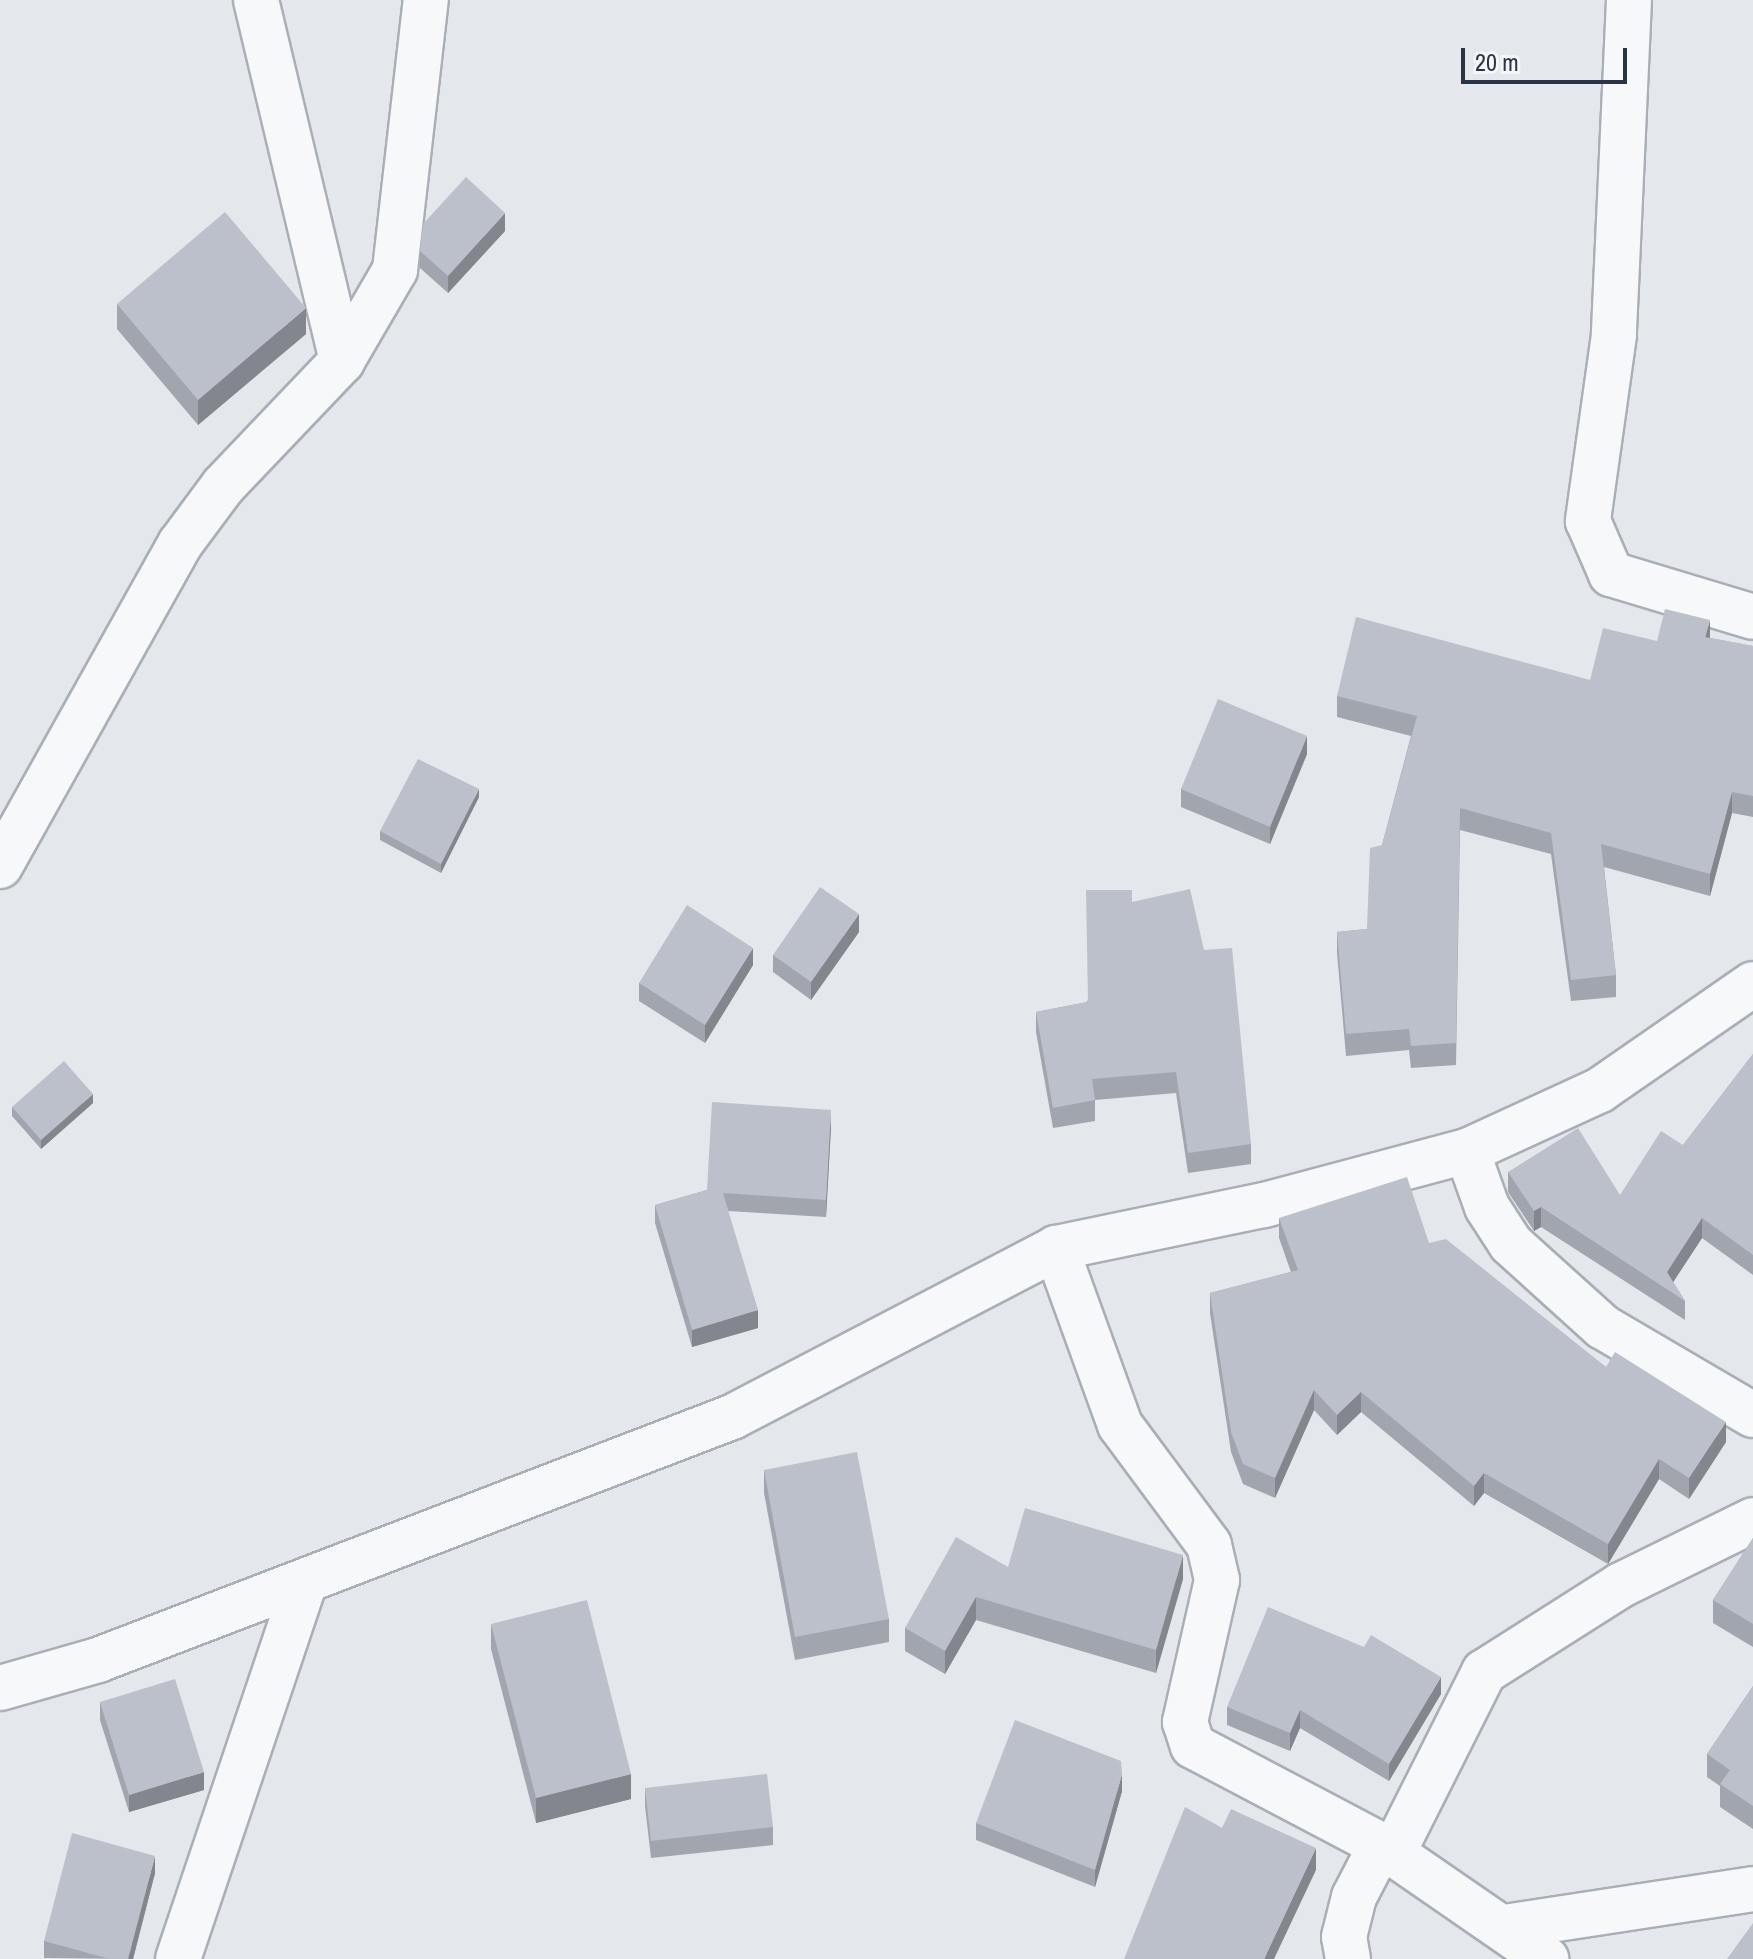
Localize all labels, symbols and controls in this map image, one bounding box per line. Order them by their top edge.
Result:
scale bar [1465,32,1631,82]
text: 20 m [1475,46,1519,78]

